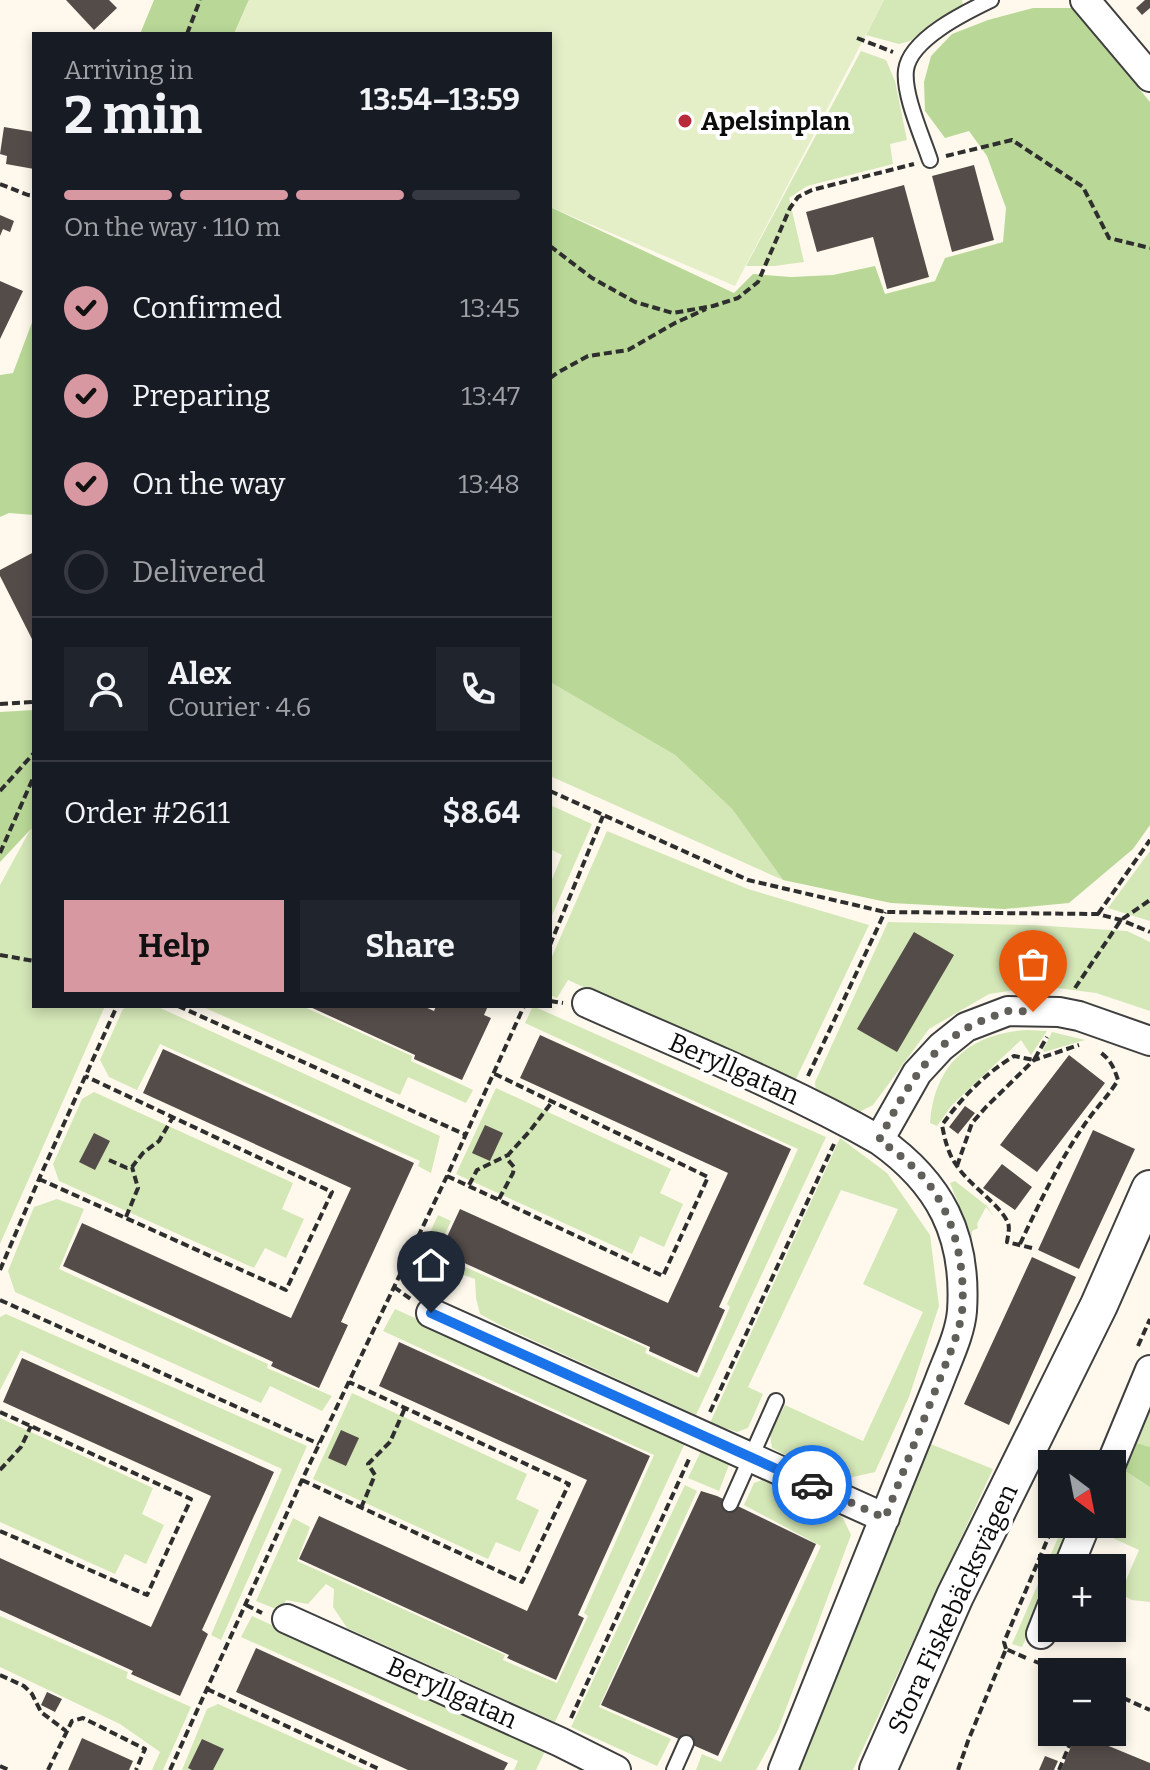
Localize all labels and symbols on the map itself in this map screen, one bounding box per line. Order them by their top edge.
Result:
place label: Apelsinplan [701,106,851,137]
marker: Apelsinplan [676,112,694,130]
pin [999,930,1067,1012]
street label: Beryllgatan [664,1027,804,1112]
pin [397,1231,465,1313]
courier [772,1445,852,1525]
north arrow [1038,1450,1126,1538]
street label: Stora Fiskebäcksvägen [881,1479,1025,1739]
street label: Beryllgatan [382,1651,522,1736]

